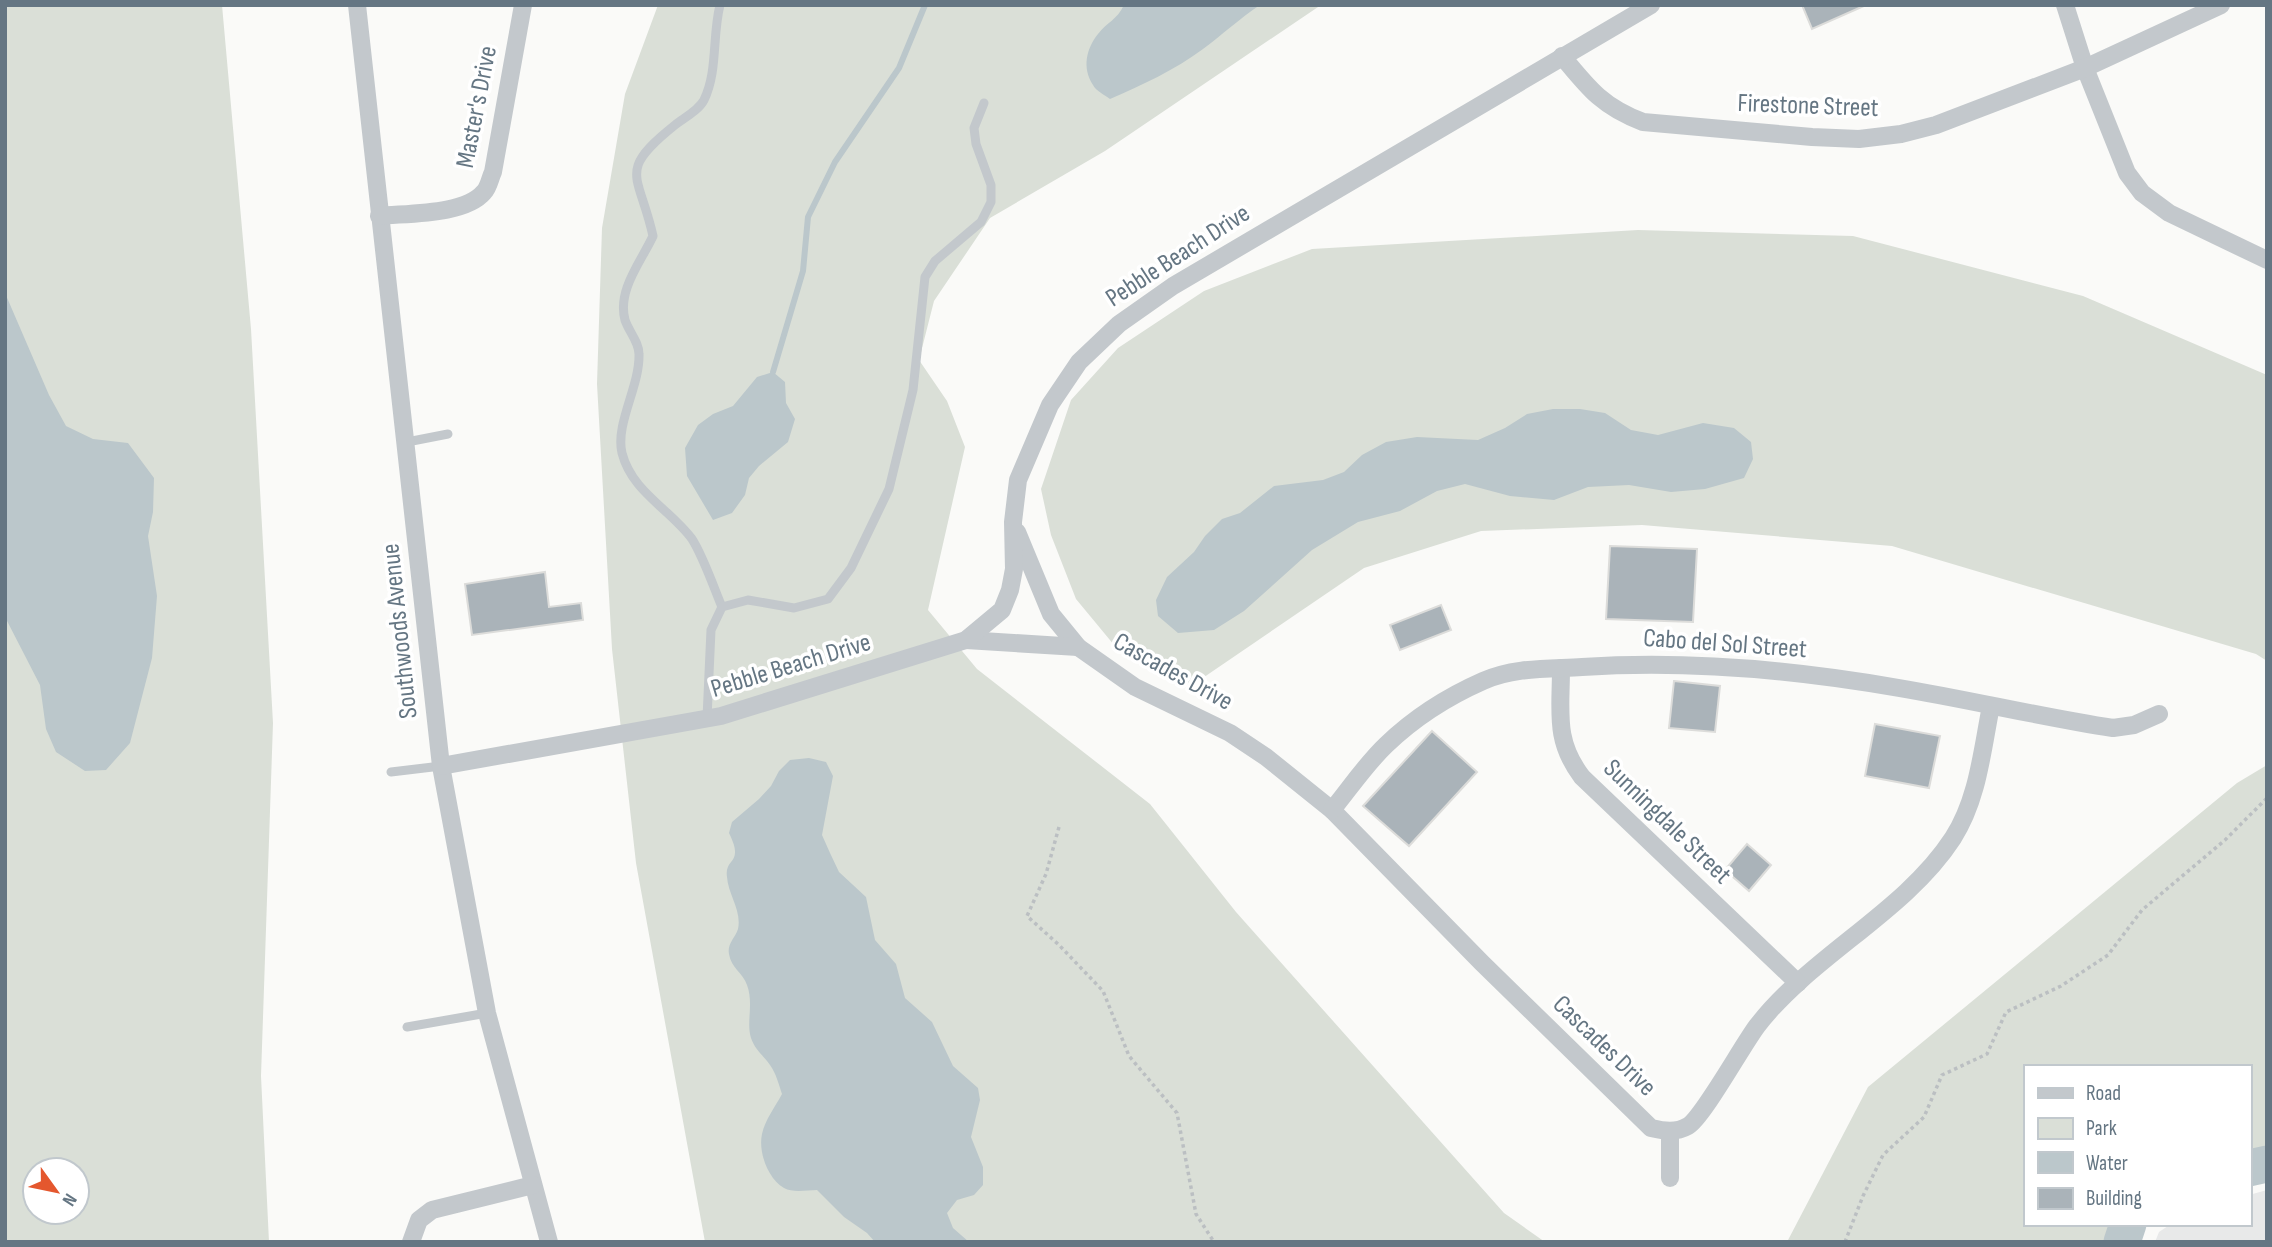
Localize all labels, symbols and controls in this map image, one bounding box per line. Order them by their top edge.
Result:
street label: Master's Drive [450,43,504,171]
street label: Firestone Street [1737,88,1879,124]
street label: Pebble Beach Drive [1100,198,1256,314]
street label: Southwoods Avenue [375,542,425,720]
street label: Cabo del Sol Street [1642,623,1808,665]
street label: Pebble Beach Drive [707,627,875,705]
street label: Cascades Drive [1108,627,1238,717]
street label: Sunningdale Street [1597,753,1737,891]
street label: Cascades Drive [1546,989,1662,1103]
legend [2024,1065,2251,1226]
text: Road [2086,1081,2121,1106]
text: Park [2086,1116,2117,1141]
text: Water [2086,1151,2128,1176]
north arrow [21,1156,91,1226]
text: Building [2086,1186,2142,1211]
text: N [57,1189,81,1210]

